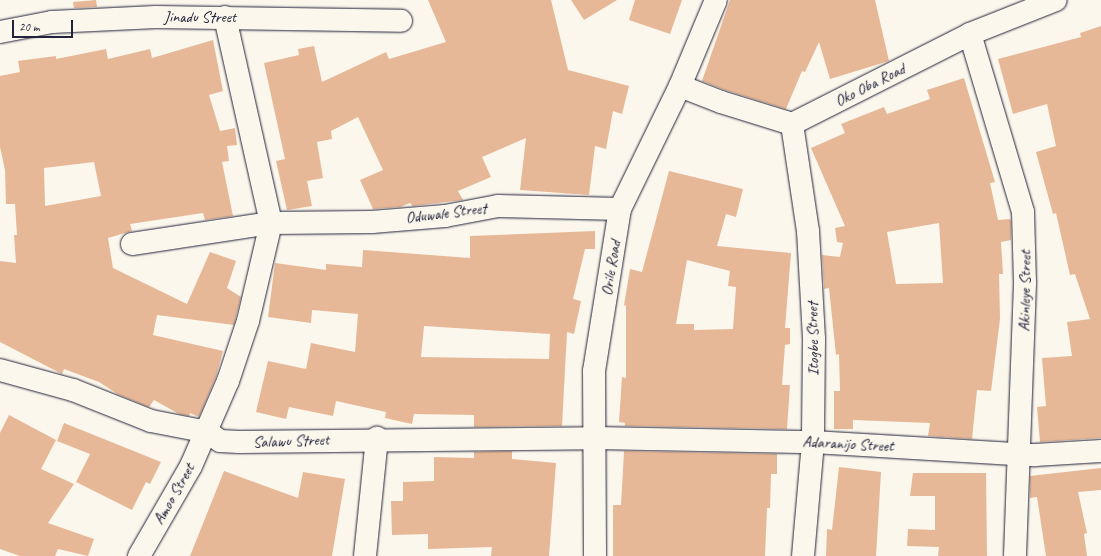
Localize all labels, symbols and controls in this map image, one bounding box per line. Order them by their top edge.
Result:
street label: Jinadu Street [164,7,236,27]
scale bar [14,12,75,38]
text: 20 m [19,19,39,35]
street label: Oko Oba Road [832,59,908,111]
street label: Oduwale Street [404,199,488,227]
street label: Orile Road [597,239,625,297]
street label: Akinleye Street [1015,250,1035,332]
street label: Itogbe Street [803,302,823,376]
street label: Salawu Street [252,430,330,452]
street label: Adaranijo Street [802,432,894,456]
street label: Amoo Street [149,460,199,528]

